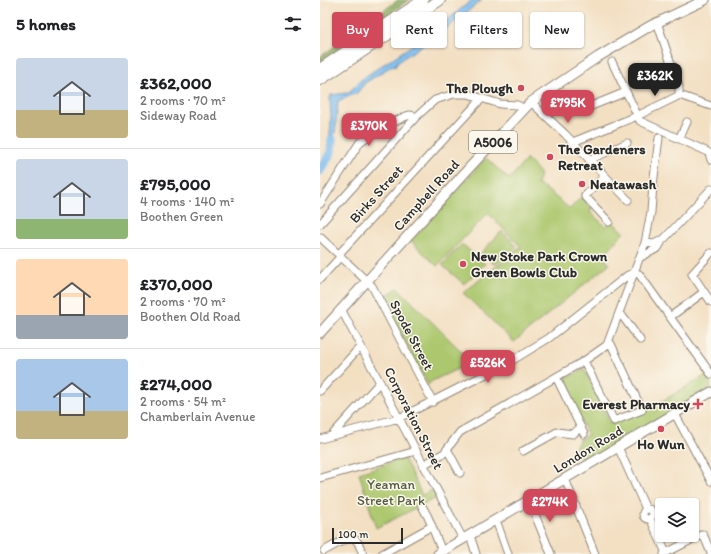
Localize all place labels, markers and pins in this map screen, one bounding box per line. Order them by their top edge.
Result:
pin: £362K [627,63,683,97]
place label: The Plough [445,80,513,97]
marker: The Plough [516,83,526,93]
pin: £795K [540,90,596,124]
pin: £370K [341,113,397,147]
place label: The Gardeners Retreat [557,141,646,174]
marker: The Gardeners Retreat [545,152,555,162]
place label: Neatawash [590,176,657,193]
marker: Neatawash [577,179,587,189]
place label: New Stoke Park Crown Green Bowls Club [471,248,608,281]
marker: New Stoke Park Crown Green Bowls Club [458,259,468,269]
pin: £526K [460,350,516,384]
place label: Everest Pharmacy [583,396,690,413]
marker: Everest Pharmacy [693,399,703,409]
marker: Ho Wun [656,424,666,434]
place label: Ho Wun [637,436,685,453]
pin: £274K [522,489,578,523]

